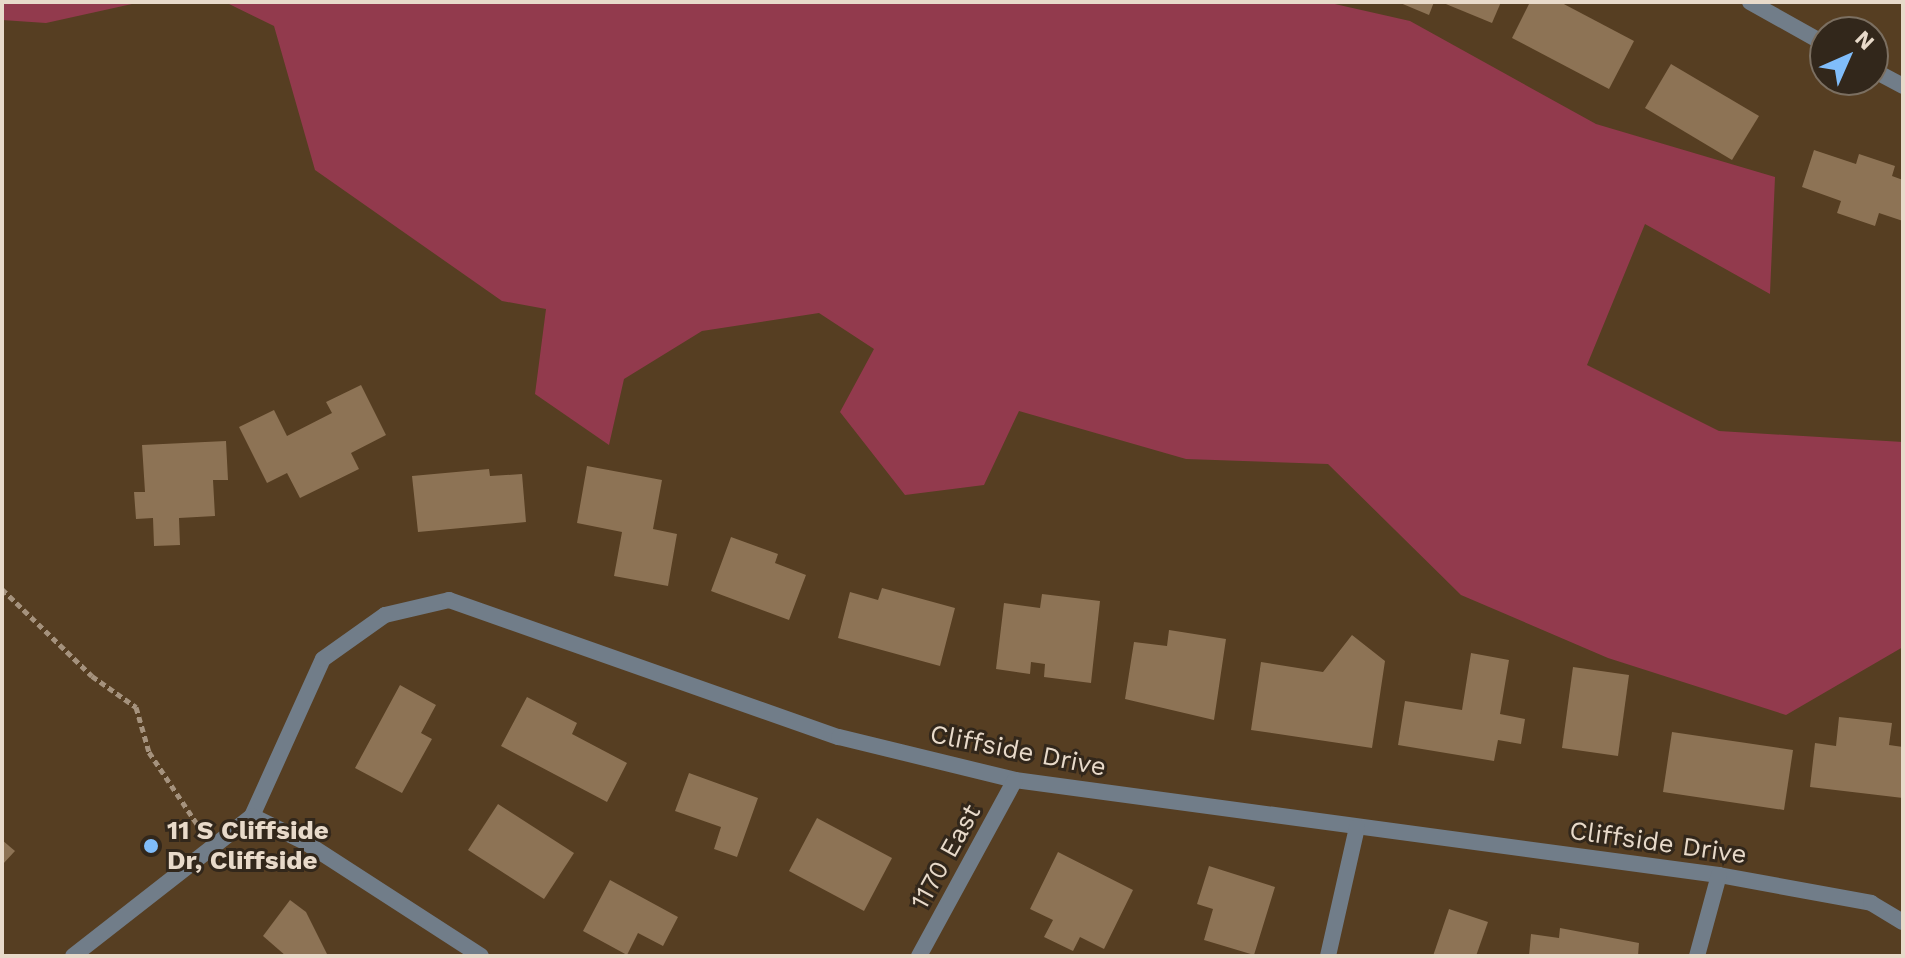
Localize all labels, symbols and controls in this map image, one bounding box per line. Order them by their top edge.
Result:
north arrow [1809,16,1889,96]
text: N [1850,25,1880,55]
street label: Cliffside Drive [927,719,1109,783]
street label: 1170 East [904,799,988,915]
place label: 11 S Cliffside Dr, Cliffside [167,815,329,876]
street label: Cliffside Drive [1567,815,1749,871]
marker: 11 S Cliffside Dr, Cliffside [142,837,160,855]

